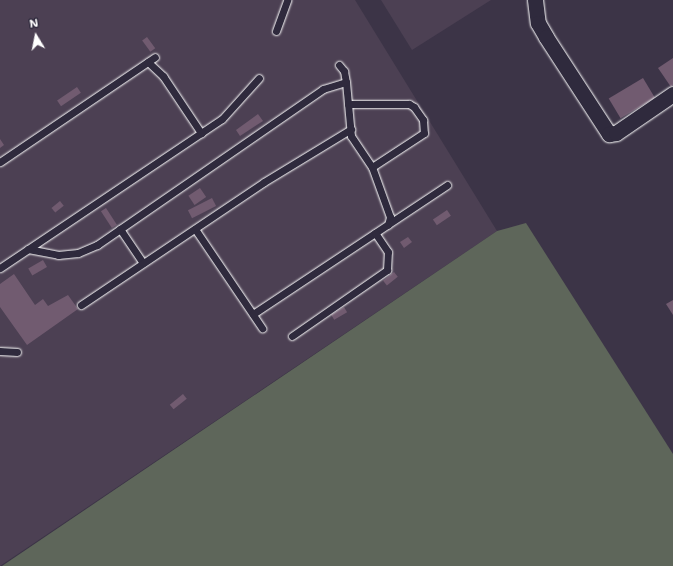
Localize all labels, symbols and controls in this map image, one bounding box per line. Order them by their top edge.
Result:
north arrow [16,16,56,56]
text: N [28,16,39,32]

